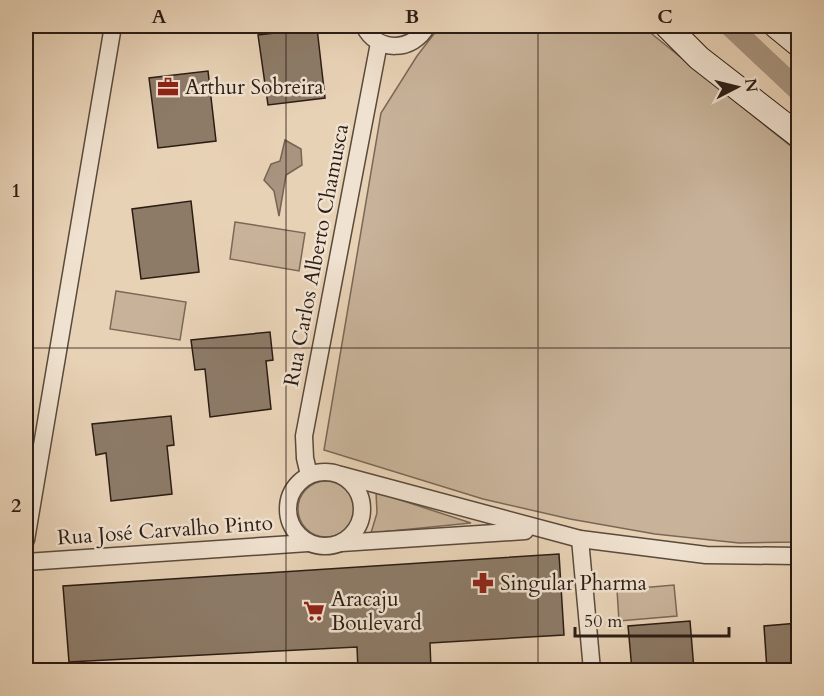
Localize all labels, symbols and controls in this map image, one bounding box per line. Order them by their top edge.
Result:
text: A [151,3,167,30]
text: B [405,3,419,30]
text: C [657,3,673,30]
north arrow [707,57,767,117]
place label: Arthur Sobreira [185,73,324,102]
office icon: Arthur Sobreira [156,75,180,99]
text: N [739,77,763,94]
street label: Rua Carlos Alberto Chamusca [277,121,356,389]
text: 1 [11,177,21,204]
text: 2 [11,492,21,519]
street label: Rua José Carvalho Pinto [56,508,274,552]
place label: Singular Pharma [500,569,647,598]
pharmacy icon: Singular Pharma [471,571,495,595]
place label: Aracaju Boulevard [331,585,422,638]
supermarket icon: Aracaju Boulevard [302,599,326,623]
scale bar [575,600,730,638]
text: 50 m [584,609,623,634]

